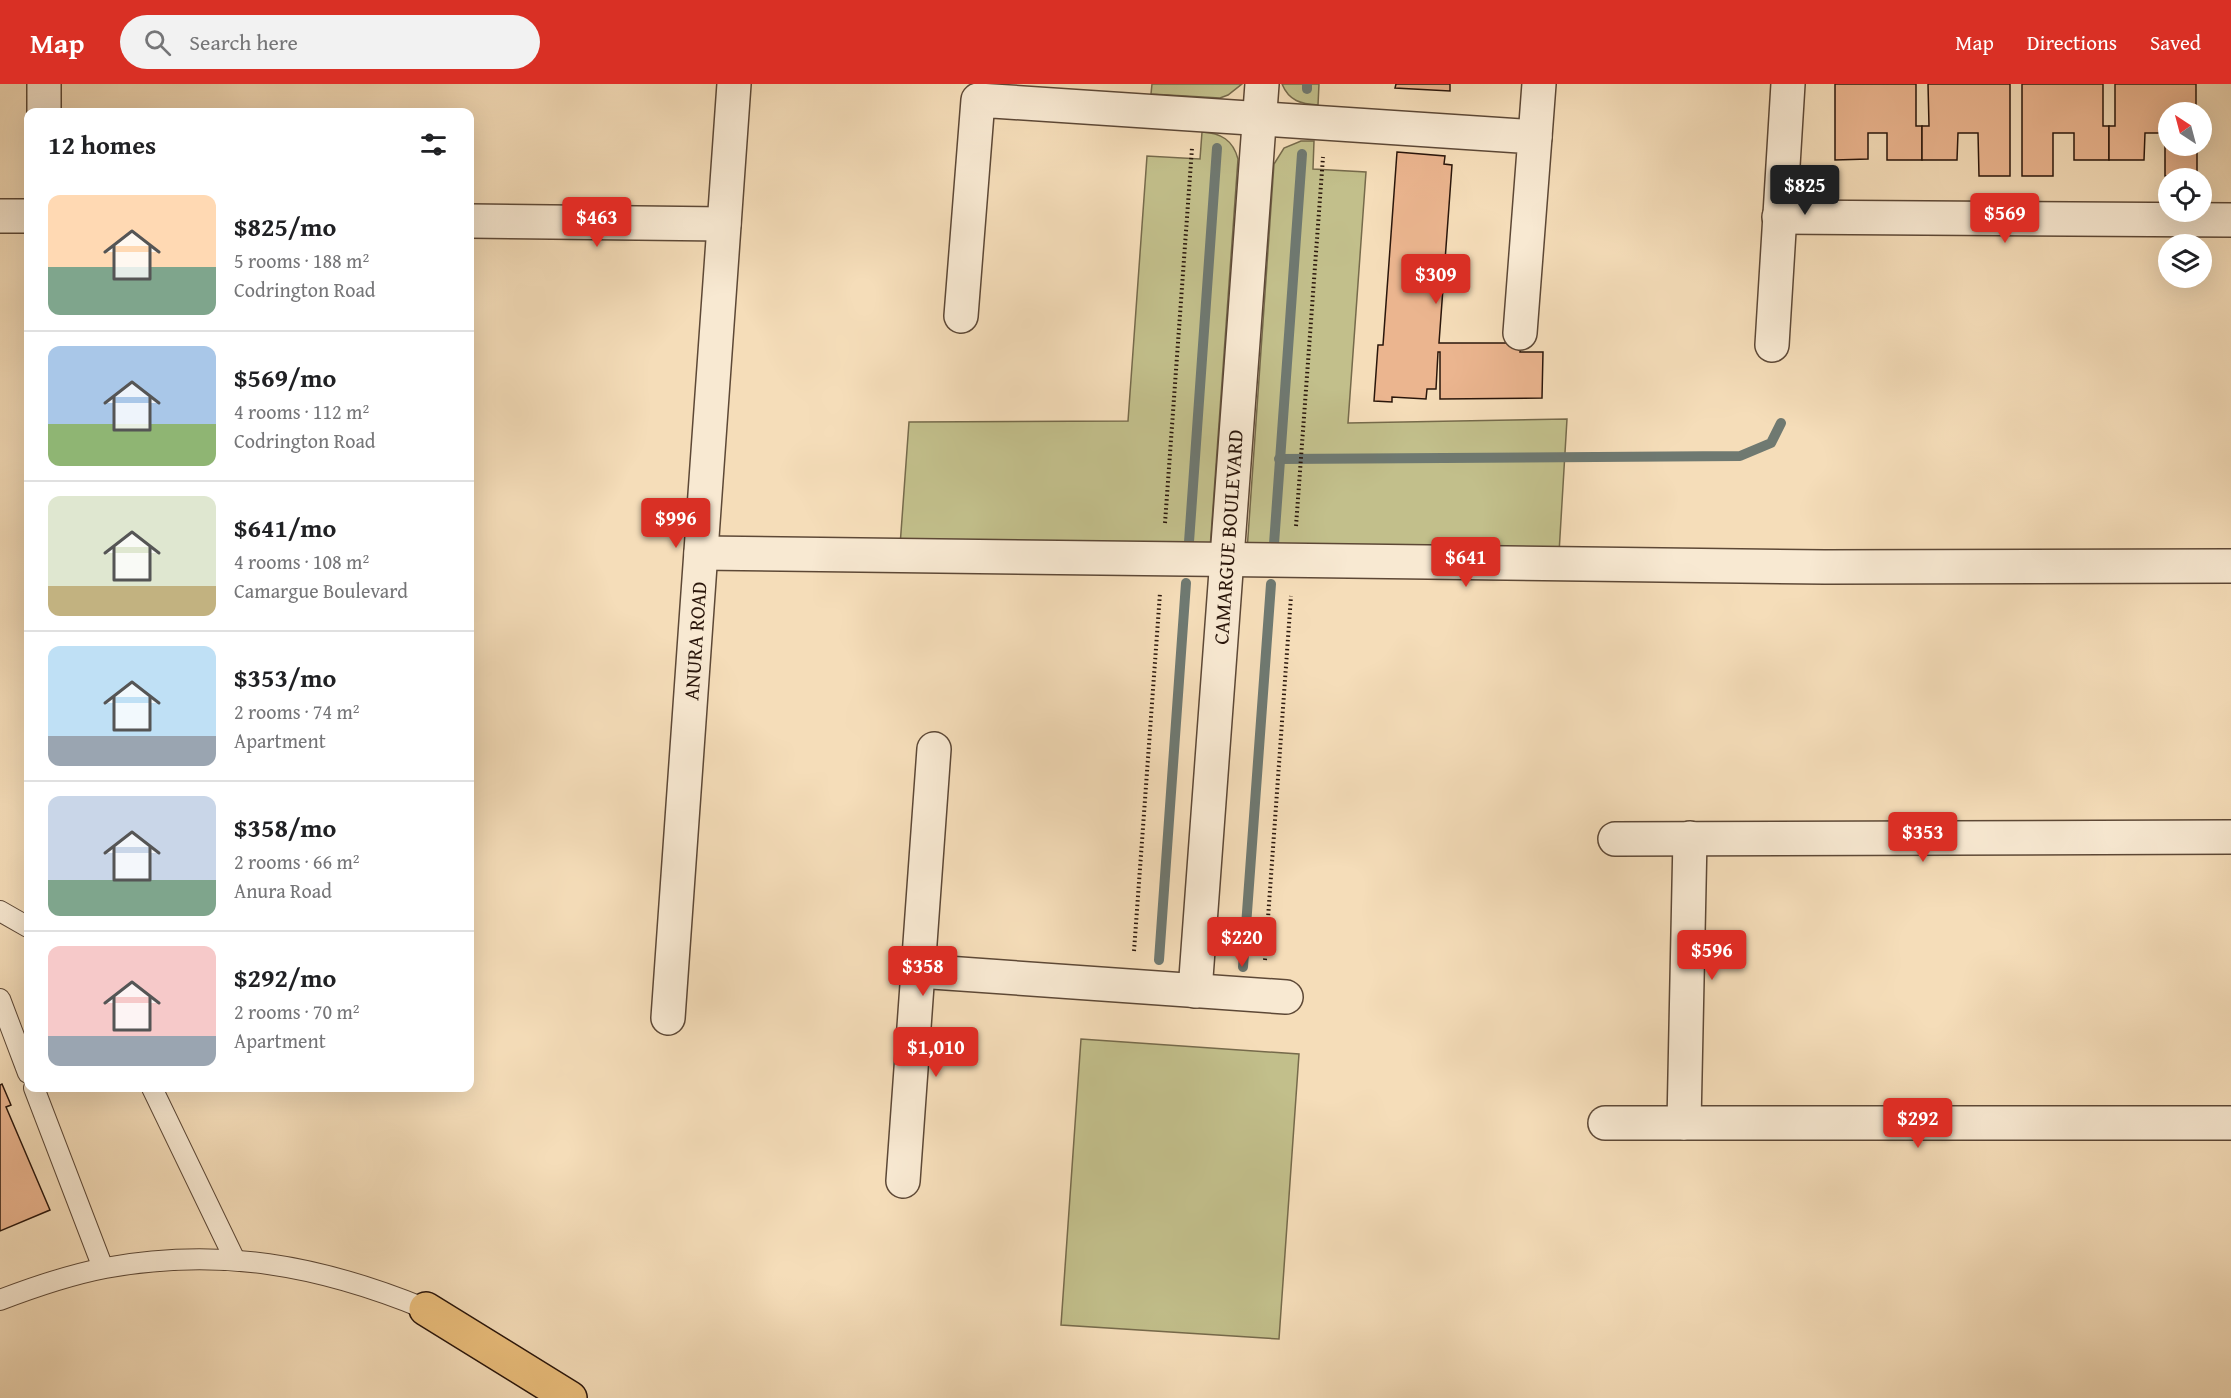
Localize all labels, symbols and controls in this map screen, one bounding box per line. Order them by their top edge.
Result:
search box [120,15,540,69]
text: Map [30,22,84,63]
icon: search [141,26,174,59]
text: Search here [189,26,298,58]
text: Map [1955,27,1994,58]
text: Directions [2027,27,2117,58]
text: Saved [2150,27,2201,58]
north arrow [2158,102,2212,156]
map controls [2158,102,2212,288]
text: 12 homes [48,125,156,164]
icon: filters [417,128,450,161]
pin: $825 [1769,165,1841,216]
button: locate [2158,168,2212,222]
text: $825 [1784,170,1826,199]
pin: $569 [1969,193,2041,244]
pin: $463 [561,197,633,248]
text: $569 [1984,198,2026,227]
text: $463 [576,202,618,231]
text: $825/mo [234,207,336,246]
icon: home [96,219,168,291]
button: layers [2158,234,2212,288]
text: 5 rooms · 188 m² [234,246,369,275]
pin: $309 [1400,254,1472,305]
text: $309 [1415,259,1457,288]
text: Codrington Road [234,275,376,304]
text: $569/mo [234,358,336,397]
icon: home [96,370,168,442]
text: 4 rooms · 112 m² [234,397,369,426]
text: Codrington Road [234,426,376,455]
street label: CAMARGUE BOULEVARD [1205,428,1251,646]
pin: $996 [640,498,712,549]
text: $996 [655,503,697,532]
text: $641/mo [234,508,336,547]
icon: home [96,520,168,592]
pin: $641 [1430,537,1502,588]
text: $641 [1445,542,1487,571]
text: 4 rooms · 108 m² [234,547,369,576]
text: Camargue Boulevard [234,576,408,605]
street label: ANURA ROAD [675,580,715,702]
text: $353/mo [234,658,336,697]
icon: home [96,670,168,742]
text: 2 rooms · 74 m² [234,697,360,726]
text: Apartment [234,726,326,755]
text: $358/mo [234,808,336,847]
pin: $353 [1887,812,1959,863]
text: $353 [1902,817,1944,846]
icon: home [96,820,168,892]
text: 2 rooms · 66 m² [234,847,360,876]
text: Anura Road [234,876,332,905]
pin: $220 [1206,917,1278,968]
text: $220 [1221,922,1263,951]
pin: $596 [1676,930,1748,981]
text: $596 [1691,935,1733,964]
pin: $358 [887,946,959,997]
text: $358 [902,951,944,980]
text: $292/mo [234,958,336,997]
icon: home [96,970,168,1042]
text: 2 rooms · 70 m² [234,997,360,1026]
text: Apartment [234,1026,326,1055]
pin: $1,010 [887,1027,985,1078]
text: $1,010 [907,1032,965,1061]
pin: $292 [1882,1098,1954,1149]
text: $292 [1897,1103,1939,1132]

